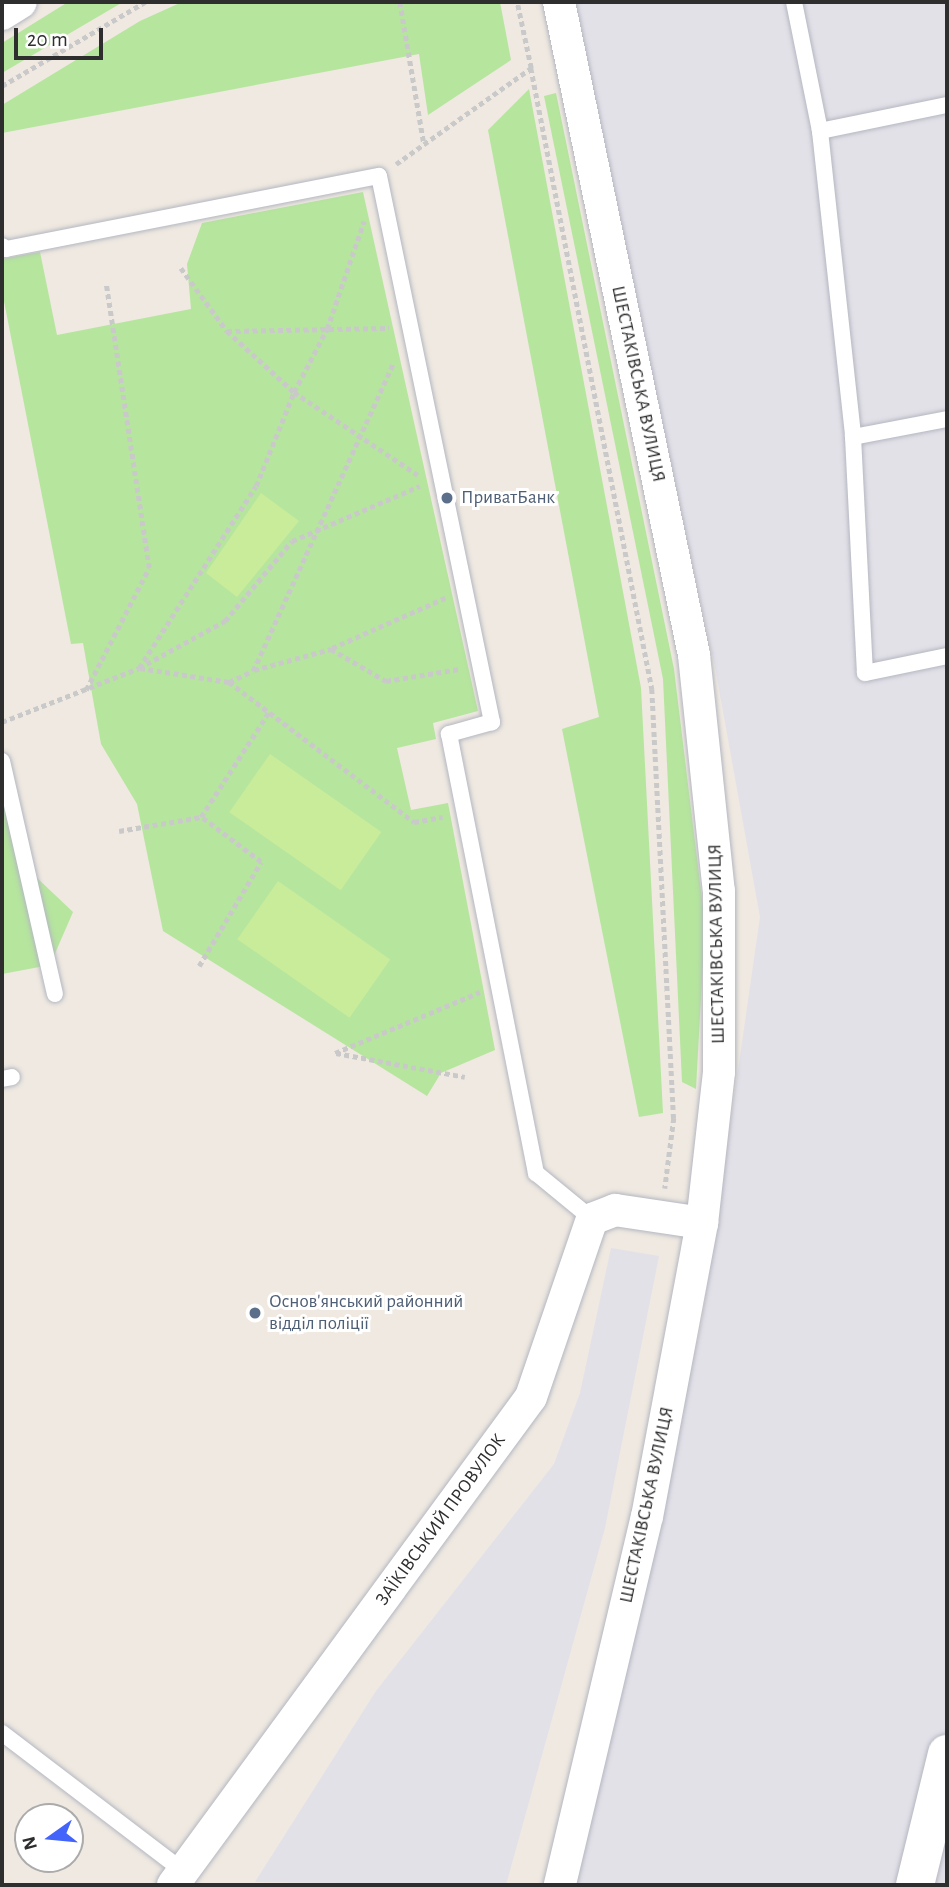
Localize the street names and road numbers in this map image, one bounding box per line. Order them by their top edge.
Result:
street label: ШЕСТАКІВСЬКА ВУЛИЦЯ [606,284,670,484]
street label: ШЕСТАКІВСЬКА ВУЛИЦЯ [704,844,730,1044]
street label: ШЕСТАКІВСЬКА ВУЛИЦЯ [615,1405,679,1605]
street label: ЗАЇКІВСЬКИЙ ПРОВУЛОК [371,1430,511,1610]

